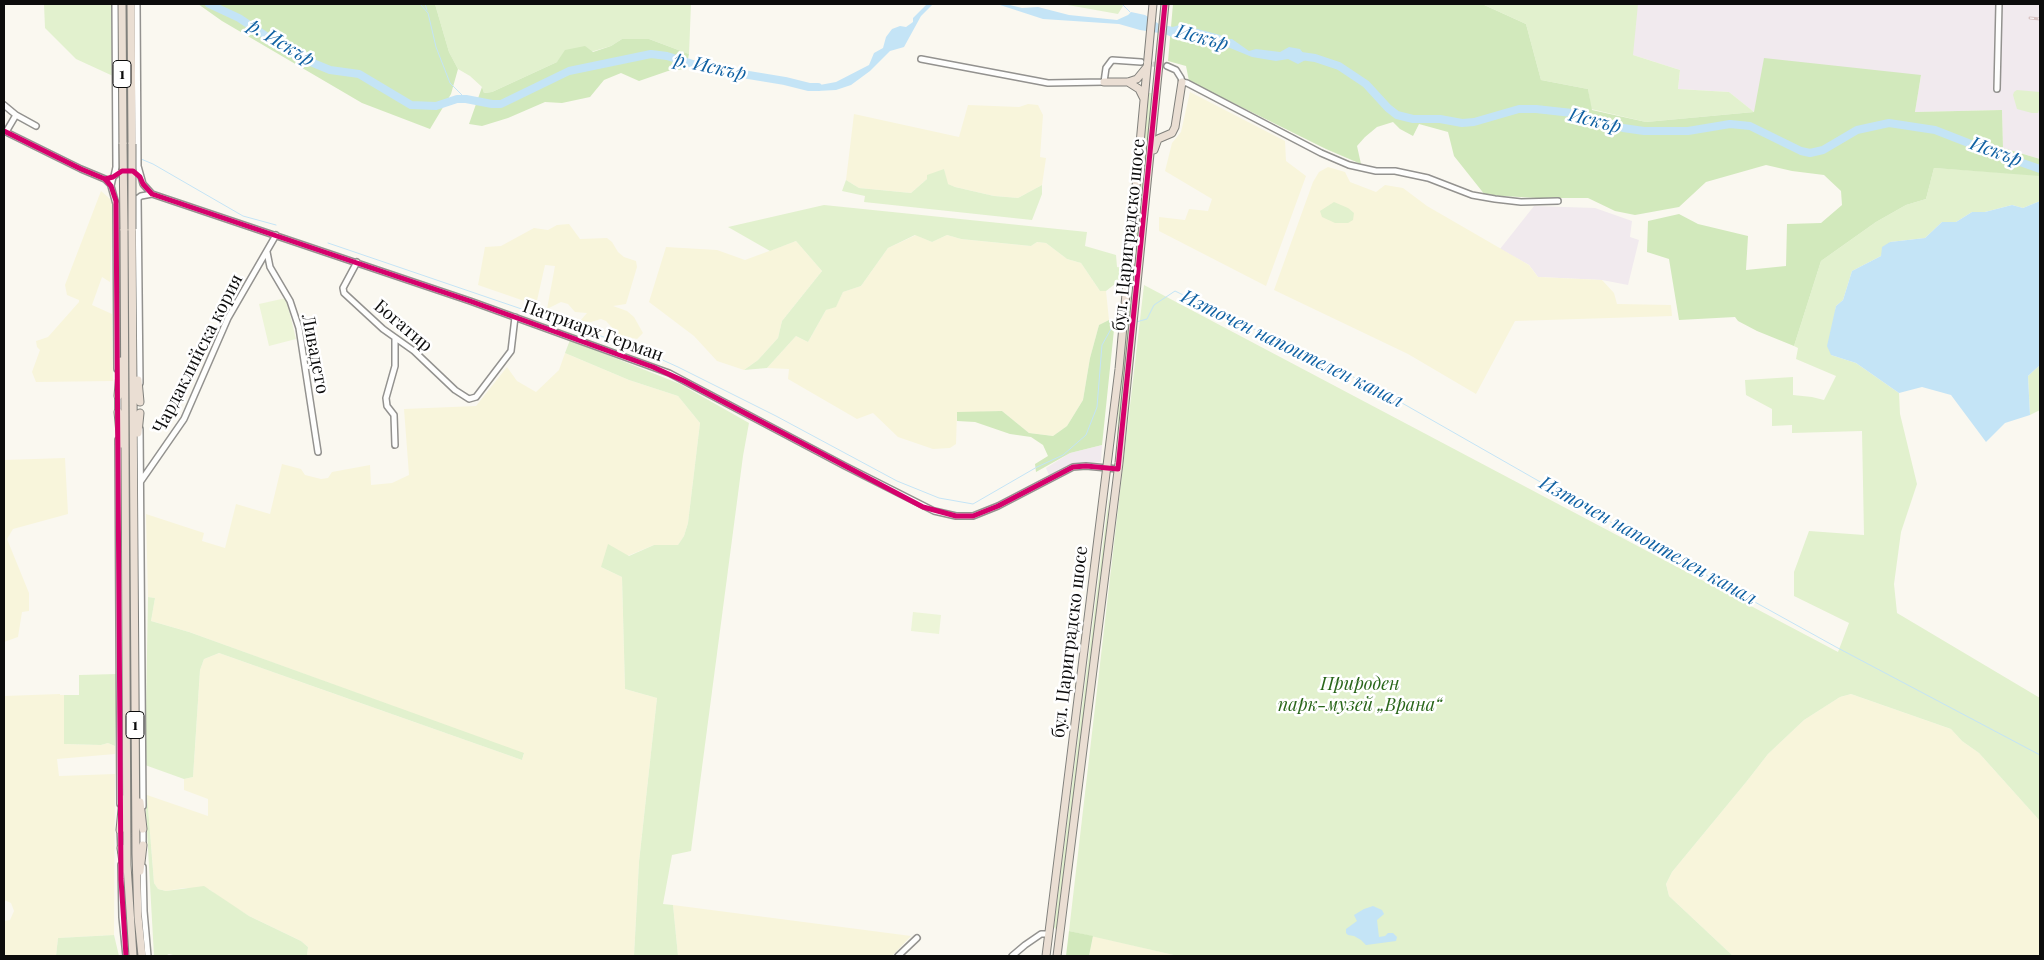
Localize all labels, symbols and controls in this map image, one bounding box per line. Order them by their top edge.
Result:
water label: р. Искър [244,14,318,72]
water label: Искър [1173,20,1231,56]
water label: р. Искър [672,48,748,86]
road number: 1 [113,61,131,88]
water label: Искър [1566,103,1624,139]
water label: Искър [1967,132,2025,172]
street label: бул. Цариградско шосе [1108,138,1150,332]
street label: Чардаклийска кория [148,271,248,437]
water label: Източен напоителен канал [1177,285,1407,413]
street label: Богатир [369,295,437,357]
street label: Патриарх Герман [520,296,666,366]
street label: Ливадето [297,312,333,396]
water label: Източен напоителен канал [1535,472,1761,610]
street label: бул. Цариградско шосе [1047,545,1093,739]
park label: Природен парк-музей „Врана“ [1278,673,1442,716]
road number: 1 [126,712,144,738]

